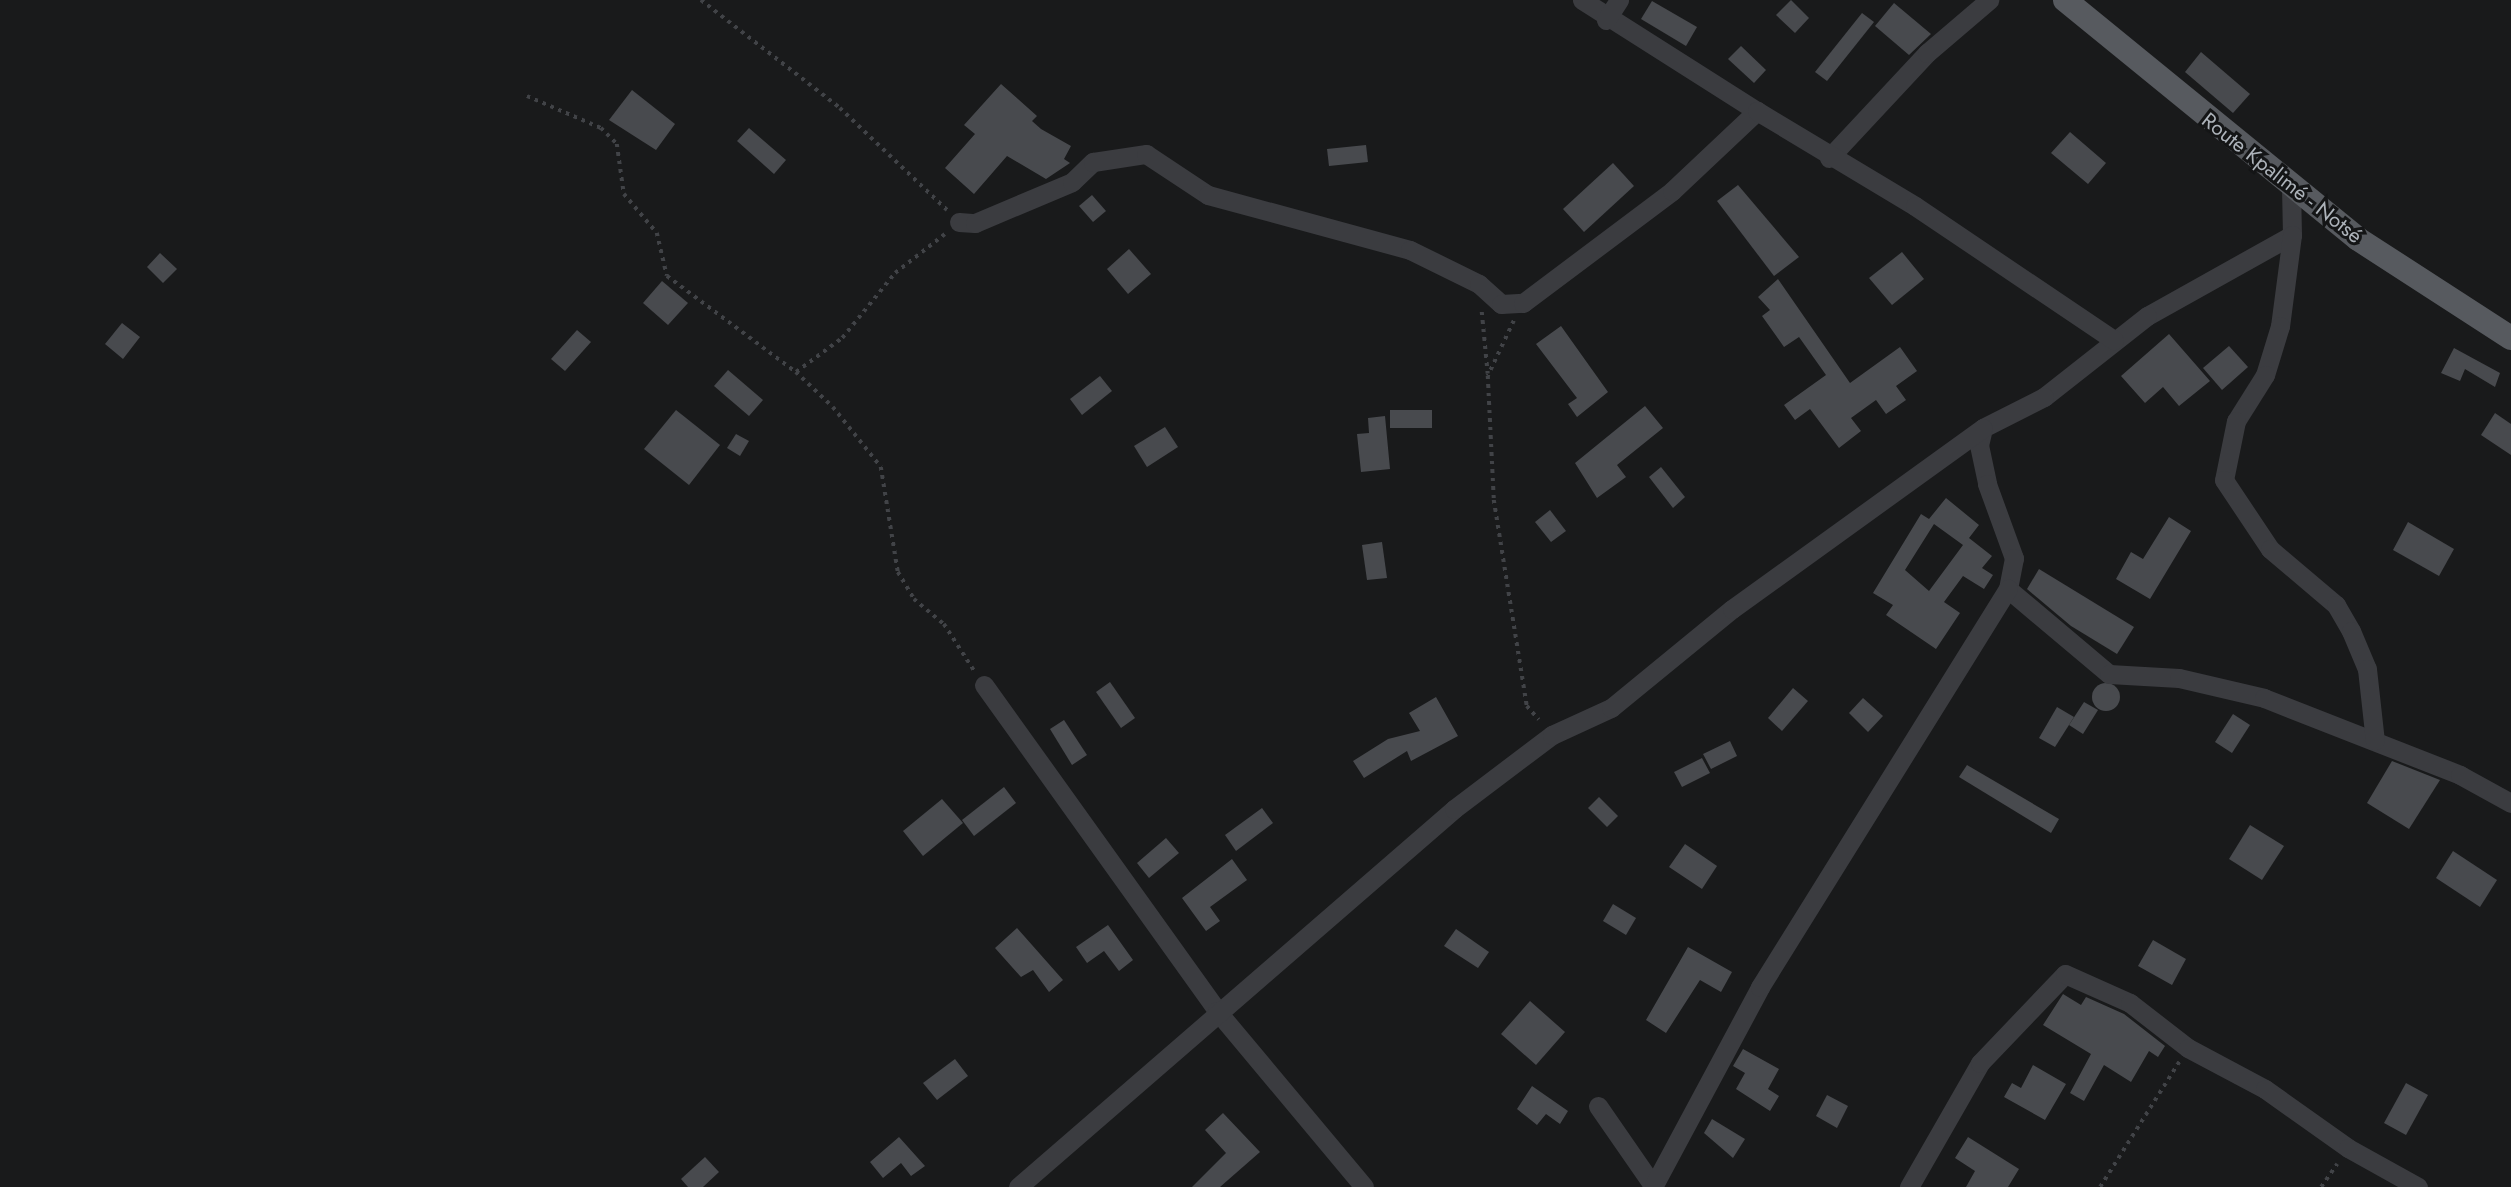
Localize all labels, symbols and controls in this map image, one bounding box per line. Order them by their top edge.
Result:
street label: Route Kpalimé - Notsé [2197,107,2367,249]

